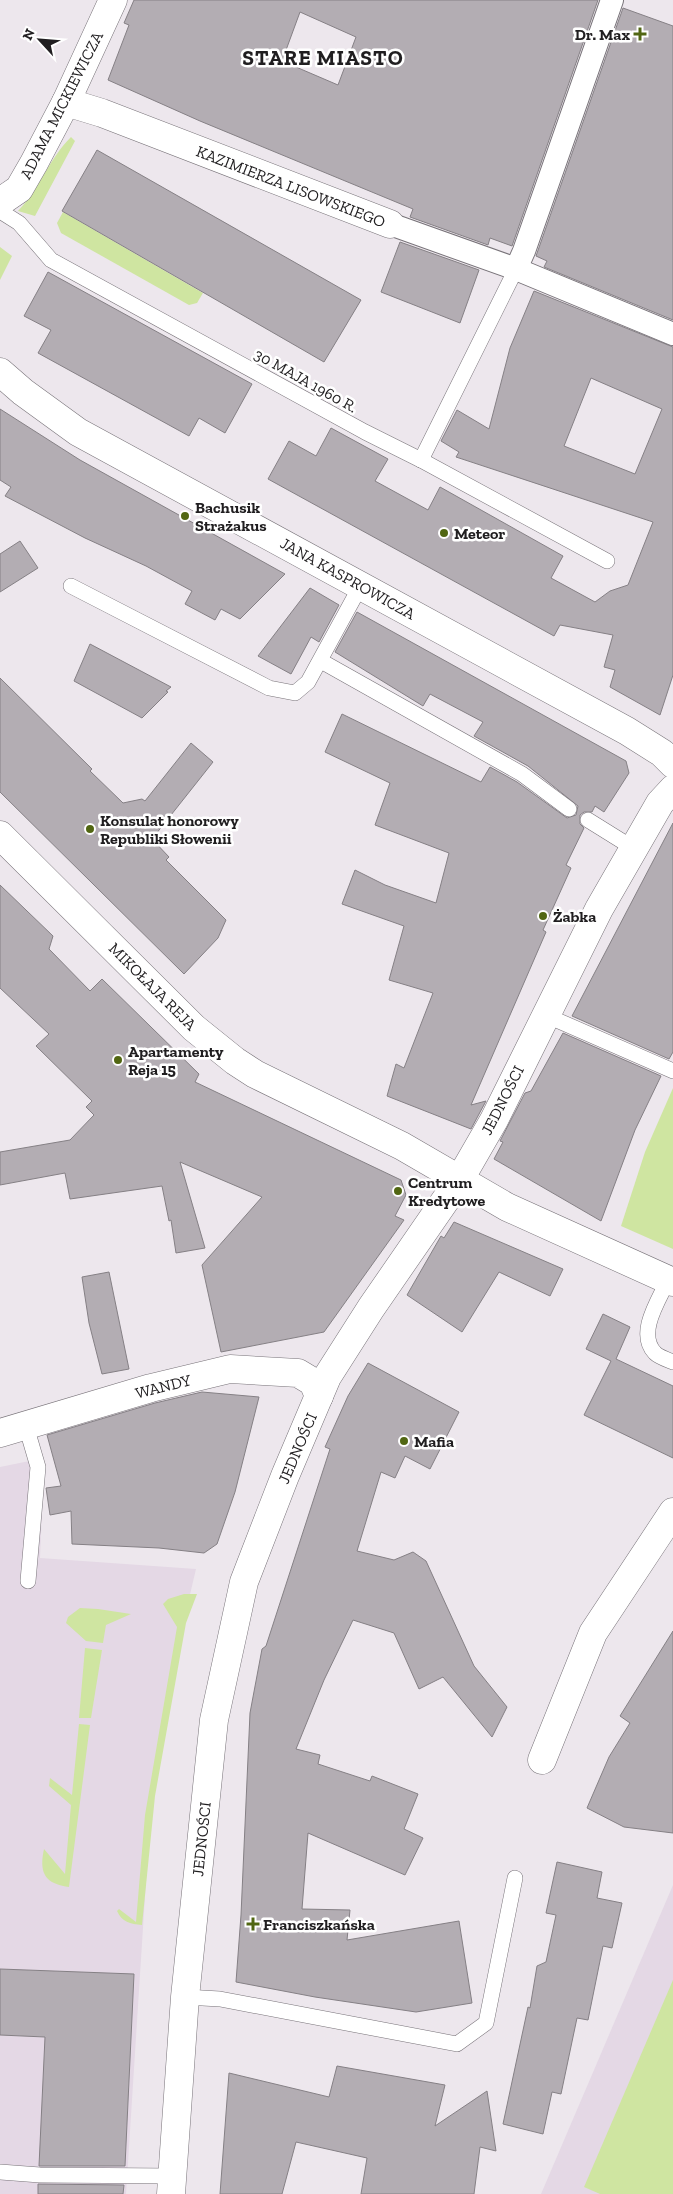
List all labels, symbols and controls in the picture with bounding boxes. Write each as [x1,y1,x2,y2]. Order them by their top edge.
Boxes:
north arrow [15,15,65,65]
place label: Dr. Max [575,25,630,44]
text: N [19,26,39,43]
street label: ADAMA MICKIEWICZA [16,28,107,182]
marker: Dr. Max [634,28,646,40]
district label: STARE MIASTO [242,45,404,70]
street label: KAZIMIERZA LISOWSKIEGO [194,142,388,231]
street label: 30 MAJA 1960 R. [251,344,360,417]
place label: Bachusik Strażakus [195,498,267,535]
marker: Bachusik Strażakus [179,510,191,522]
place label: Meteor [454,524,505,543]
marker: Meteor [438,527,450,539]
street label: JANA KASPROWICZA [277,533,419,624]
place label: Konsulat honorowy Republiki Słowenii [100,811,239,848]
marker: Konsulat honorowy Republiki Słowenii [84,823,96,835]
place label: Żabka [553,907,596,926]
marker: Żabka [537,910,549,922]
street label: MIKOŁAJA REJA [105,939,201,1035]
place label: Apartamenty Reja 15 [128,1042,224,1079]
marker: Apartamenty Reja 15 [112,1054,124,1066]
street label: JEDNOŚCI [477,1062,528,1138]
place label: Centrum Kredytowe [408,1173,485,1210]
marker: Centrum Kredytowe [392,1185,404,1197]
street label: WANDY [133,1370,193,1403]
street label: JEDNOŚCI [274,1410,321,1486]
place label: Mafia [414,1432,454,1451]
marker: Mafia [398,1435,410,1447]
street label: JEDNOŚCI [188,1801,215,1877]
place label: Franciszkańska [263,1915,375,1934]
marker: Franciszkańska [247,1918,259,1930]

